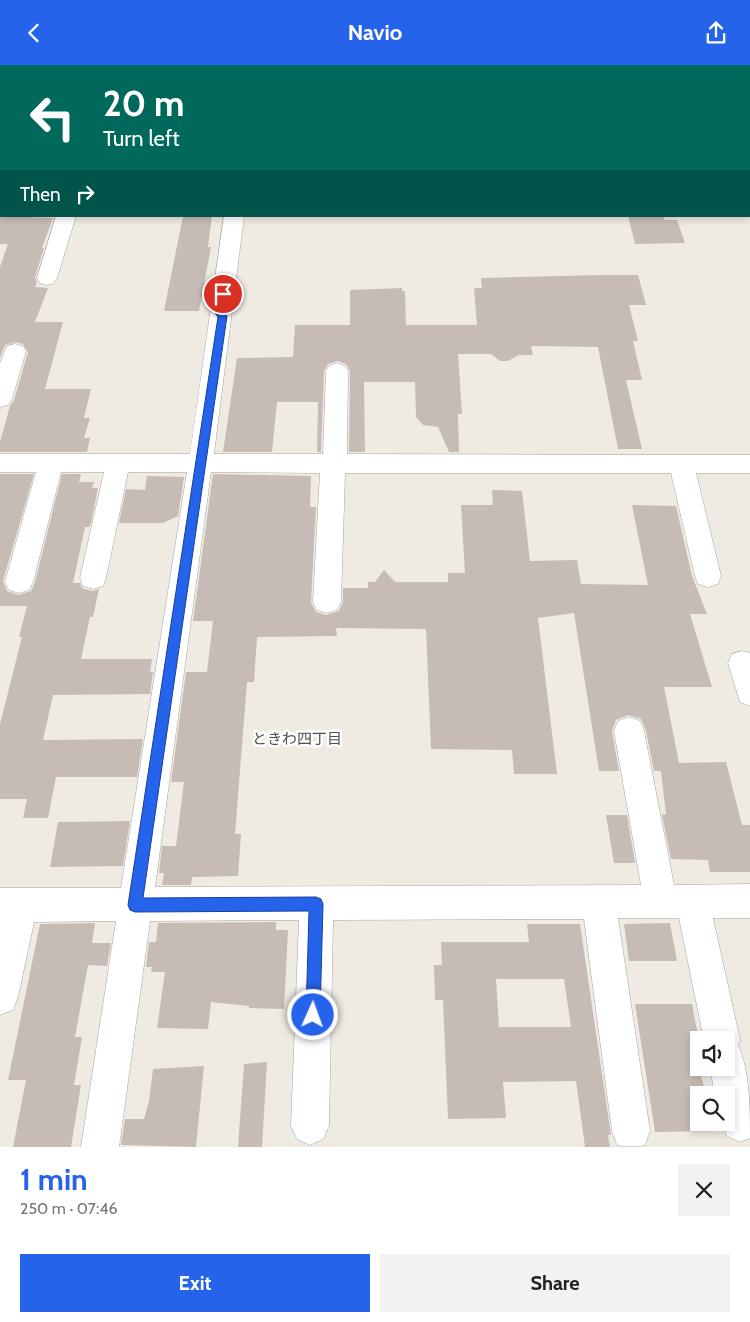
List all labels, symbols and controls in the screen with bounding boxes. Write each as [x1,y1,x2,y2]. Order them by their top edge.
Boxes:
icon: back [20,19,48,47]
text: Navio [348,19,402,46]
icon: share [702,19,730,47]
text: 20 m [103,82,185,125]
icon: left [20,85,85,150]
text: Turn left [103,125,180,152]
icon: right [71,180,99,208]
text: Then [20,183,61,206]
pin [202,273,244,315]
icon: arrive [209,280,237,308]
district label: ときわ四丁目 [252,730,342,748]
position arrow [286,988,338,1040]
map controls [690,1031,735,1131]
button: sound [690,1031,735,1076]
button: search [690,1086,735,1131]
text: 1 min [20,1161,88,1198]
button: close [678,1164,730,1216]
text: 250 m · 07:46 [20,1199,118,1218]
button: Exit [20,1254,370,1312]
button: Share [380,1254,730,1312]

